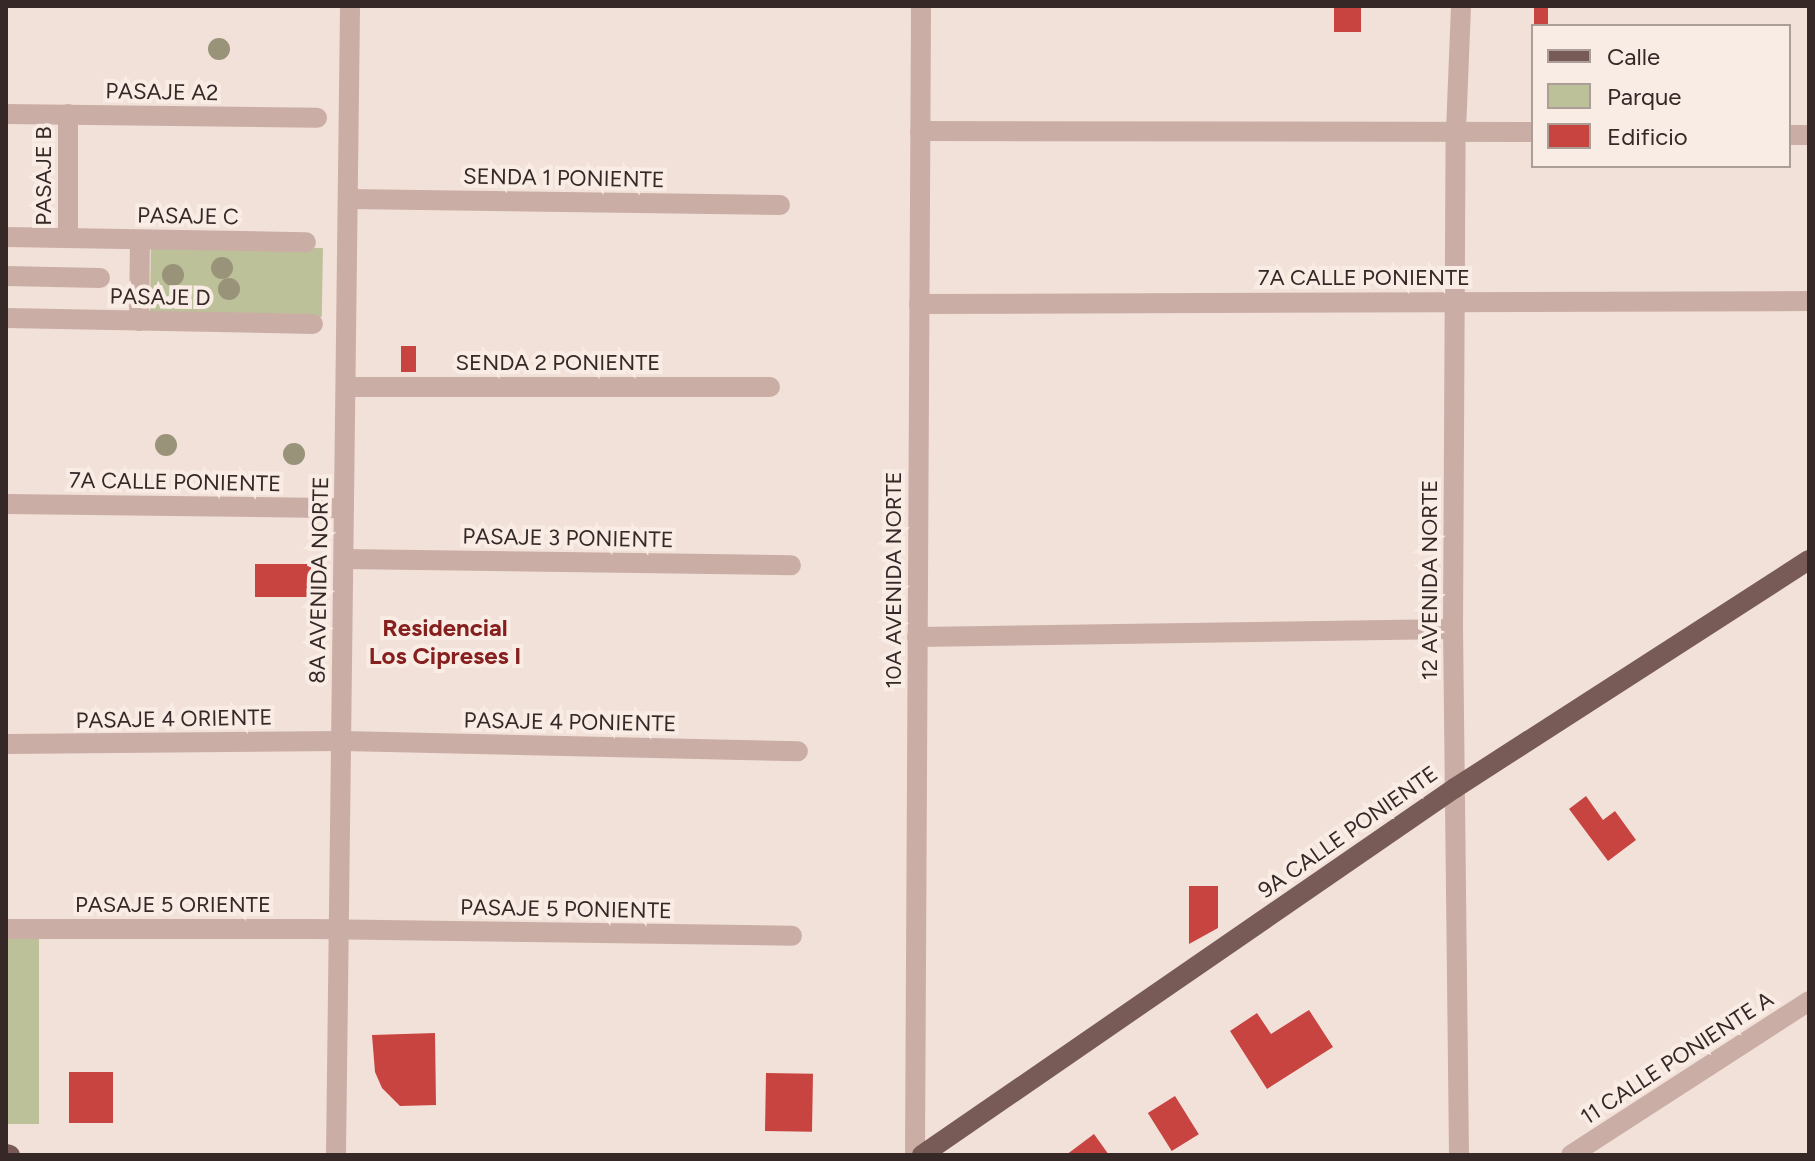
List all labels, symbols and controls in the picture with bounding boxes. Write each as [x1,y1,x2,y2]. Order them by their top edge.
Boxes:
legend [1531,24,1791,168]
text: Calle [1607,42,1660,71]
street label: PASAJE A2 [105,78,219,106]
text: Parque [1607,82,1681,111]
text: Edificio [1607,122,1688,151]
street label: PASAJE B [31,126,57,226]
street label: SENDA 1 PONIENTE [463,163,665,193]
street label: PASAJE C [137,202,239,230]
street label: 7A CALLE PONIENTE [1258,265,1470,291]
street label: PASAJE D [109,283,211,311]
street label: SENDA 2 PONIENTE [456,350,660,376]
street label: 7A CALLE PONIENTE [69,467,281,497]
street label: 10A AVENIDA NORTE [881,471,907,689]
street label: 8A AVENIDA NORTE [304,476,334,684]
street label: 12 AVENIDA NORTE [1417,480,1443,680]
street label: PASAJE 3 PONIENTE [462,523,674,553]
district label: Residencial Los Cipreses I [369,614,521,670]
street label: PASAJE 4 ORIENTE [75,704,273,734]
street label: PASAJE 4 PONIENTE [463,707,677,737]
street label: 9A CALLE PONIENTE [1253,760,1443,904]
street label: PASAJE 5 ORIENTE [75,892,271,918]
street label: PASAJE 5 PONIENTE [460,894,672,924]
street label: 11 CALLE PONIENTE A [1576,986,1778,1130]

